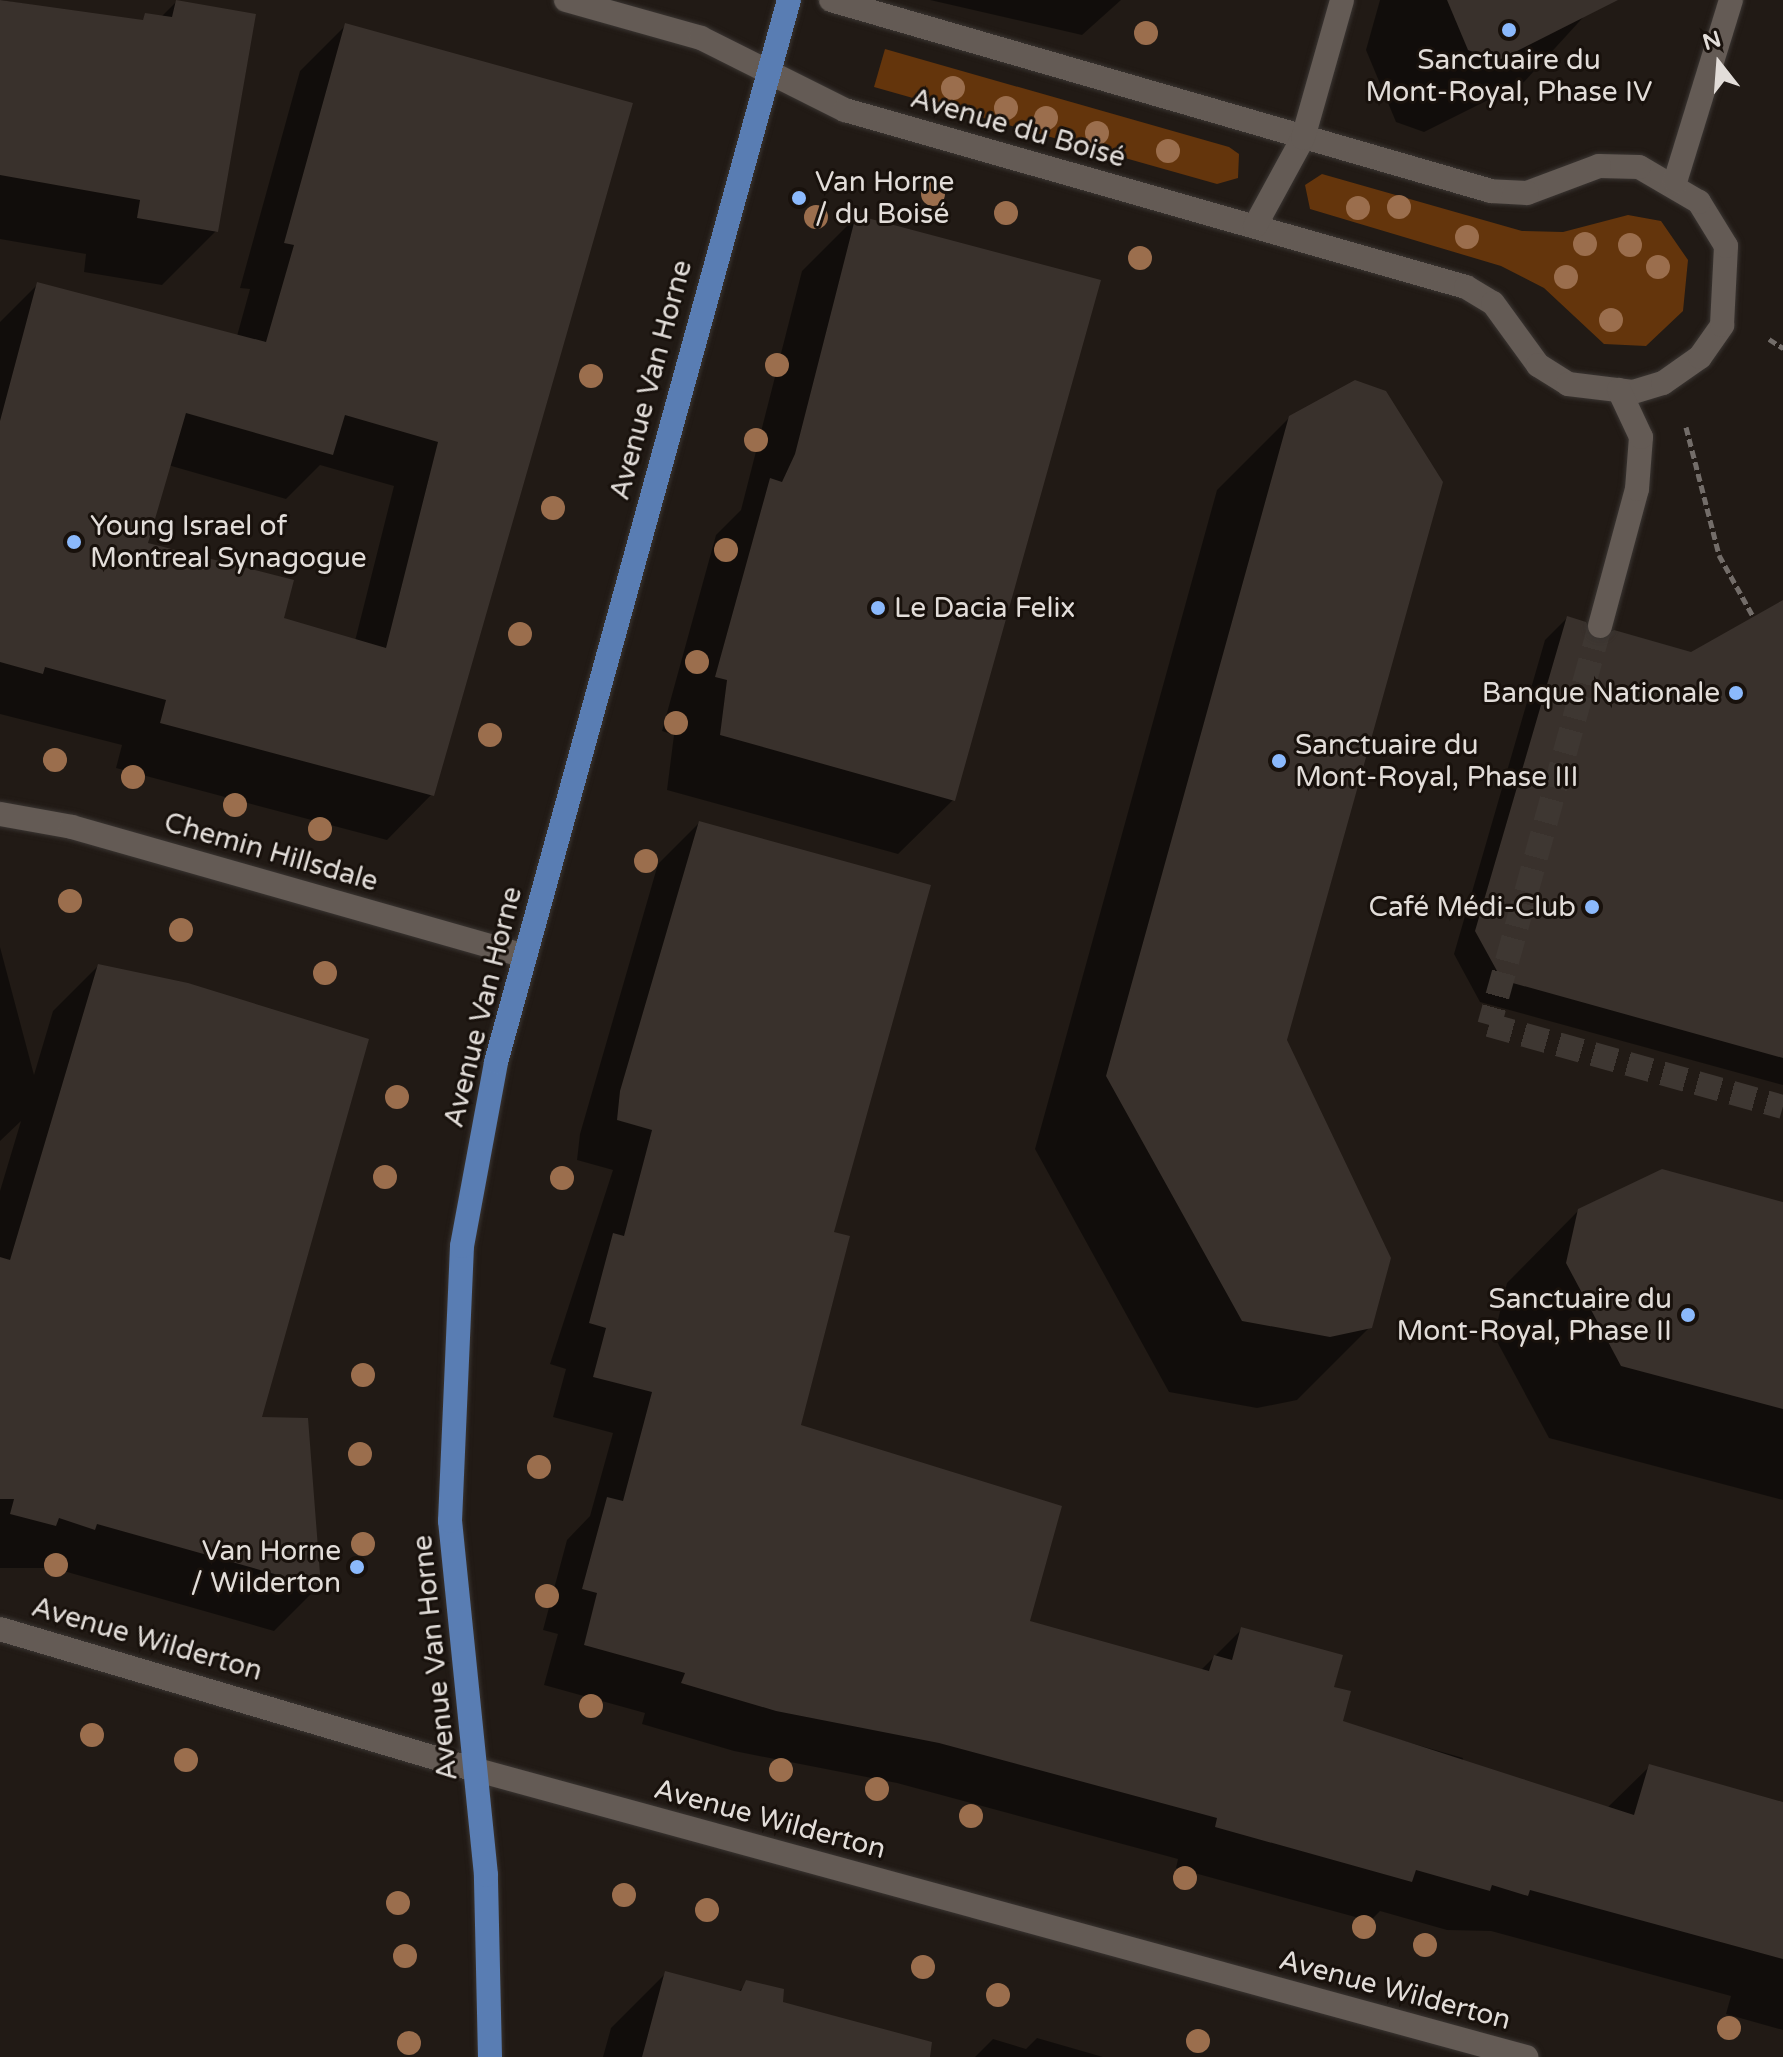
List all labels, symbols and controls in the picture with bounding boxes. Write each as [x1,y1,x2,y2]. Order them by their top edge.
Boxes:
marker: Sanctuaire du Mont-Royal, Phase IV [1500,21,1518,39]
north arrow [1679,24,1759,104]
text: N [1700,26,1724,56]
place label: Sanctuaire du Mont-Royal, Phase IV [1366,43,1652,109]
street label: Avenue du Boisé [907,81,1129,175]
place label: Van Horne / du Boisé [815,165,954,231]
marker: Van Horne / du Boisé [790,189,808,207]
street label: Avenue Van Horne [603,256,699,504]
place label: Young Israel of Montreal Synagogue [90,509,367,575]
marker: Young Israel of Montreal Synagogue [65,533,83,551]
place label: Le Dacia Felix [894,591,1075,625]
marker: Le Dacia Felix [869,599,887,617]
place label: Banque Nationale [1482,676,1720,710]
marker: Banque Nationale [1727,684,1745,702]
place label: Sanctuaire du Mont-Royal, Phase III [1295,728,1578,794]
marker: Sanctuaire du Mont-Royal, Phase III [1270,752,1288,770]
street label: Chemin Hillsdale [160,805,382,899]
street label: Avenue Van Horne [437,883,529,1131]
place label: Café Médi-Club [1368,890,1576,924]
marker: Café Médi-Club [1583,898,1601,916]
place label: Sanctuaire du Mont-Royal, Phase II [1397,1282,1672,1348]
marker: Sanctuaire du Mont-Royal, Phase II [1679,1306,1697,1324]
street label: Avenue Van Horne [405,1533,465,1783]
place label: Van Horne / Wilderton [191,1534,341,1600]
marker: Van Horne / Wilderton [348,1558,366,1576]
street label: Avenue Wilderton [28,1590,266,1688]
street label: Avenue Wilderton [651,1772,889,1866]
street label: Avenue Wilderton [1276,1943,1514,2037]

